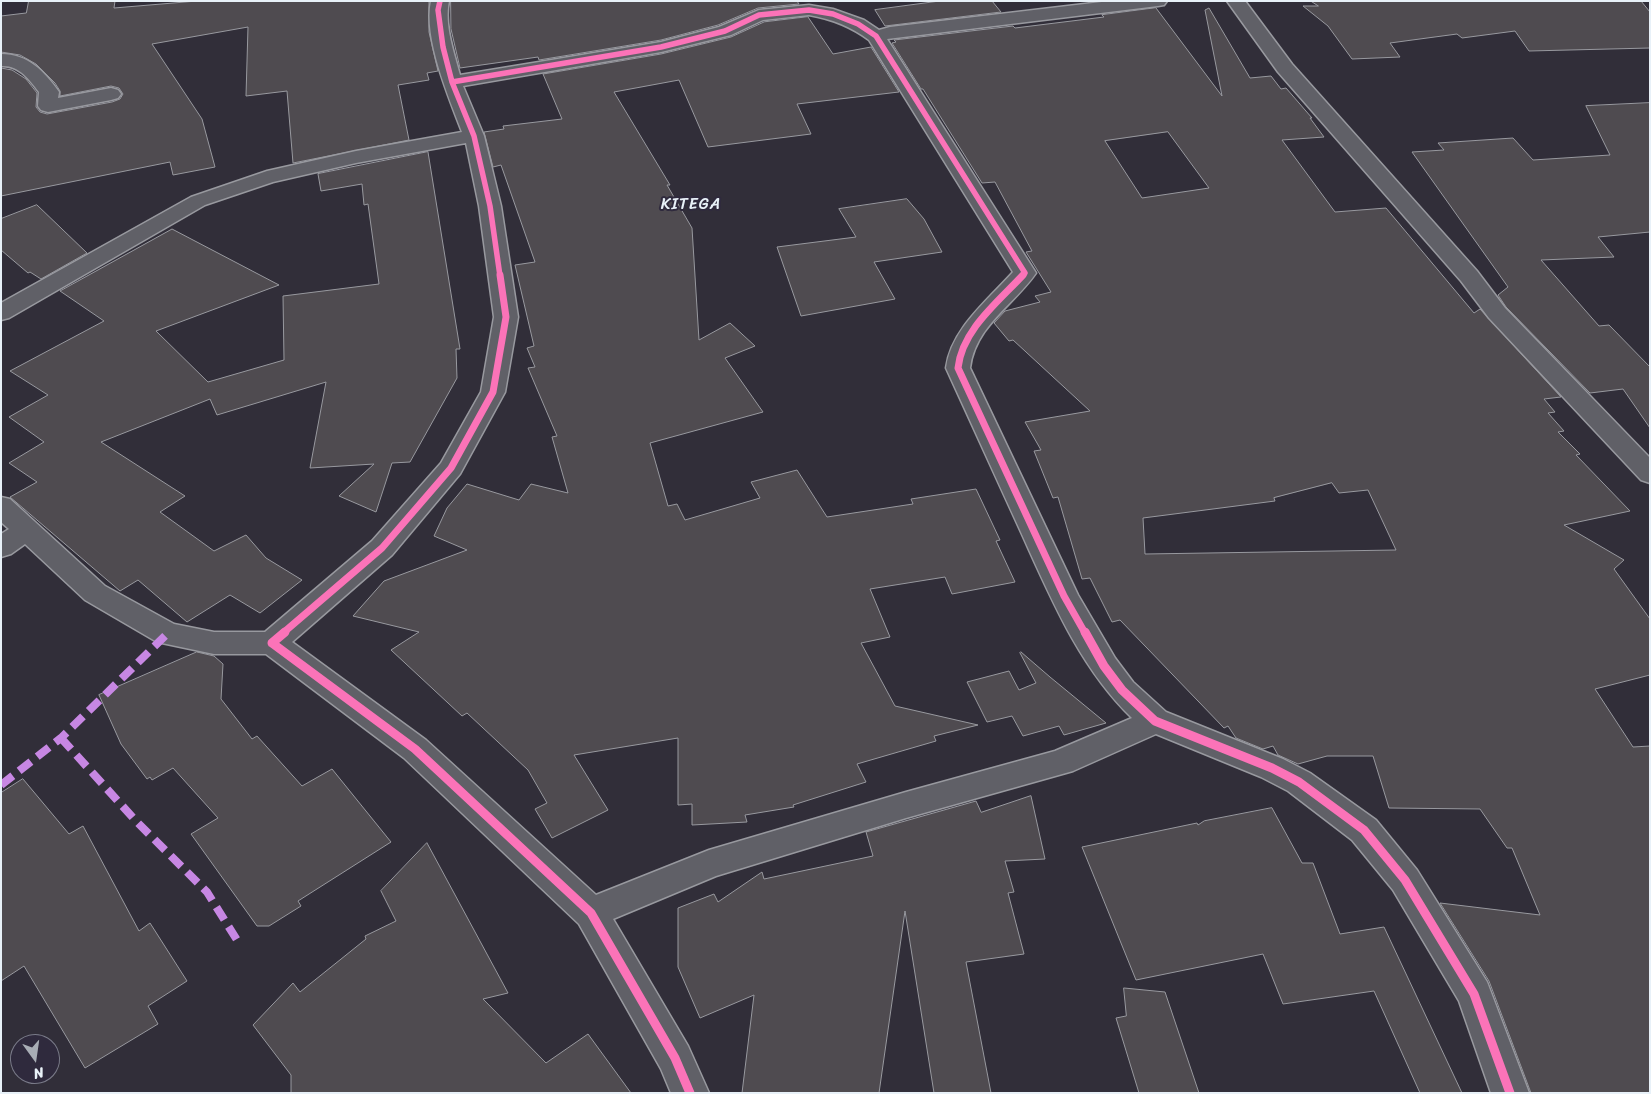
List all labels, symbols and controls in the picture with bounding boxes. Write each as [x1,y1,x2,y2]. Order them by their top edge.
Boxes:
district label: KITEGA [660,195,722,215]
north arrow [10,1034,60,1084]
text: N [31,1060,46,1086]

